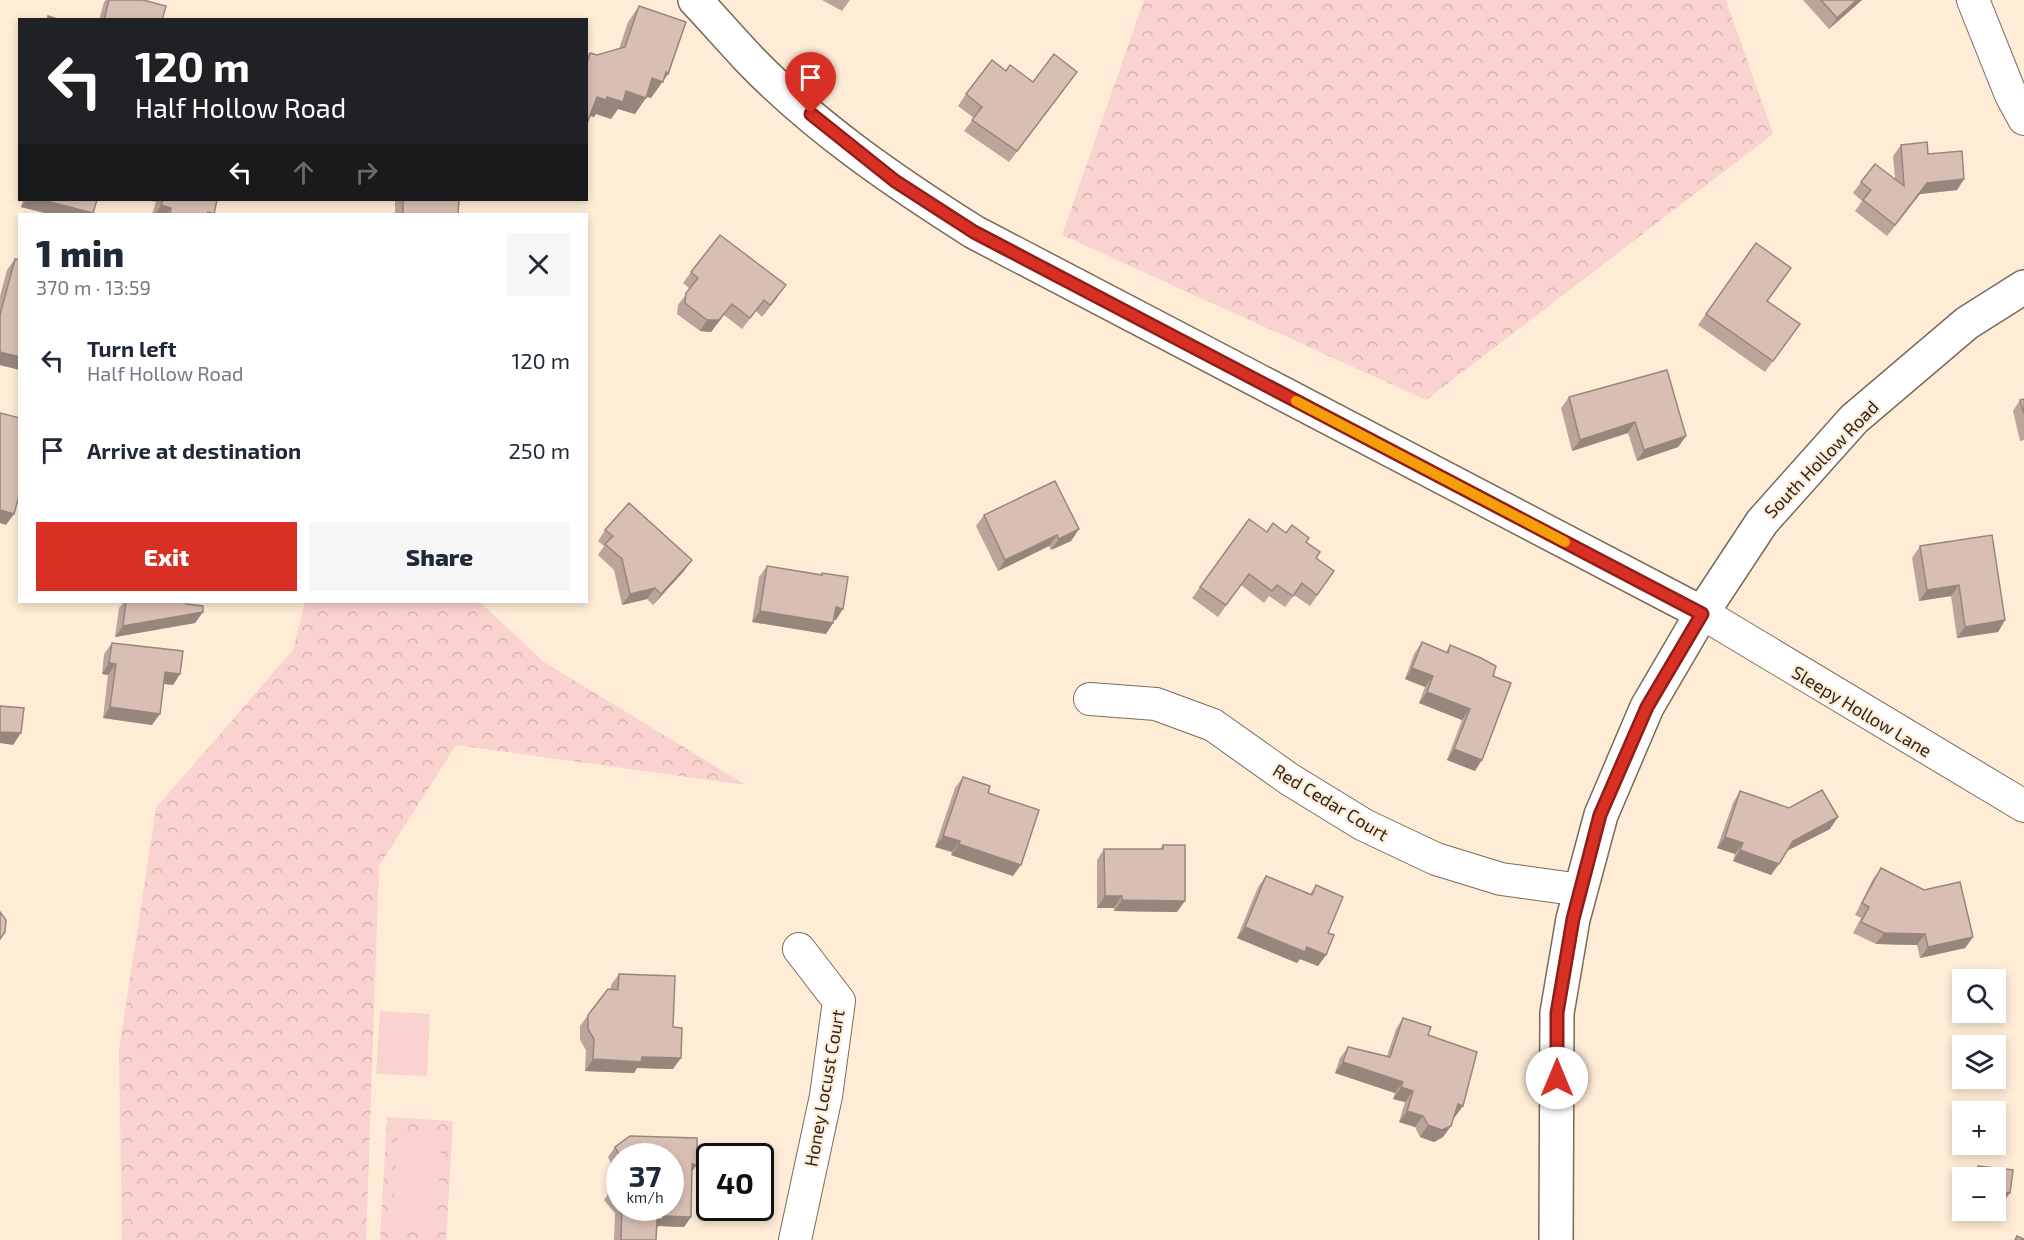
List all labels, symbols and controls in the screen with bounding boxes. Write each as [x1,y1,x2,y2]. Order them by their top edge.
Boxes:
text: 120 m [135,40,250,90]
icon: left [36,42,114,120]
pin [785,52,836,114]
icon: arrive [794,61,827,94]
text: Half Hollow Road [135,91,346,123]
icon: left [224,156,257,189]
icon: ahead [287,156,320,189]
icon: right [350,156,383,189]
text: 1 min [36,231,124,274]
button: close [507,233,570,296]
text: 370 m · 13:59 [36,275,151,299]
text: Turn left [87,335,176,361]
icon: left [36,344,69,377]
text: 120 m [511,347,570,373]
text: Half Hollow Road [87,361,243,385]
street label: South Hollow Road [1759,396,1883,522]
icon: arrive [36,434,69,467]
text: Arrive at destination [87,437,301,463]
text: 250 m [508,437,570,463]
button: Exit [36,522,297,591]
button: Share [309,522,570,591]
street label: Sleepy Hollow Lane [1788,661,1936,761]
street label: Red Cedar Court [1269,759,1393,845]
map controls [1952,969,2006,1221]
button: search [1952,969,2006,1023]
street label: Honey Locust Court [799,1008,849,1168]
button: layers [1952,1035,2006,1089]
position arrow [1525,1046,1589,1110]
button: + [1952,1101,2006,1155]
speed limit sign: 40 [696,1143,774,1221]
text: 37 [629,1157,661,1193]
button: − [1952,1167,2006,1221]
text: km/h [626,1188,664,1206]

